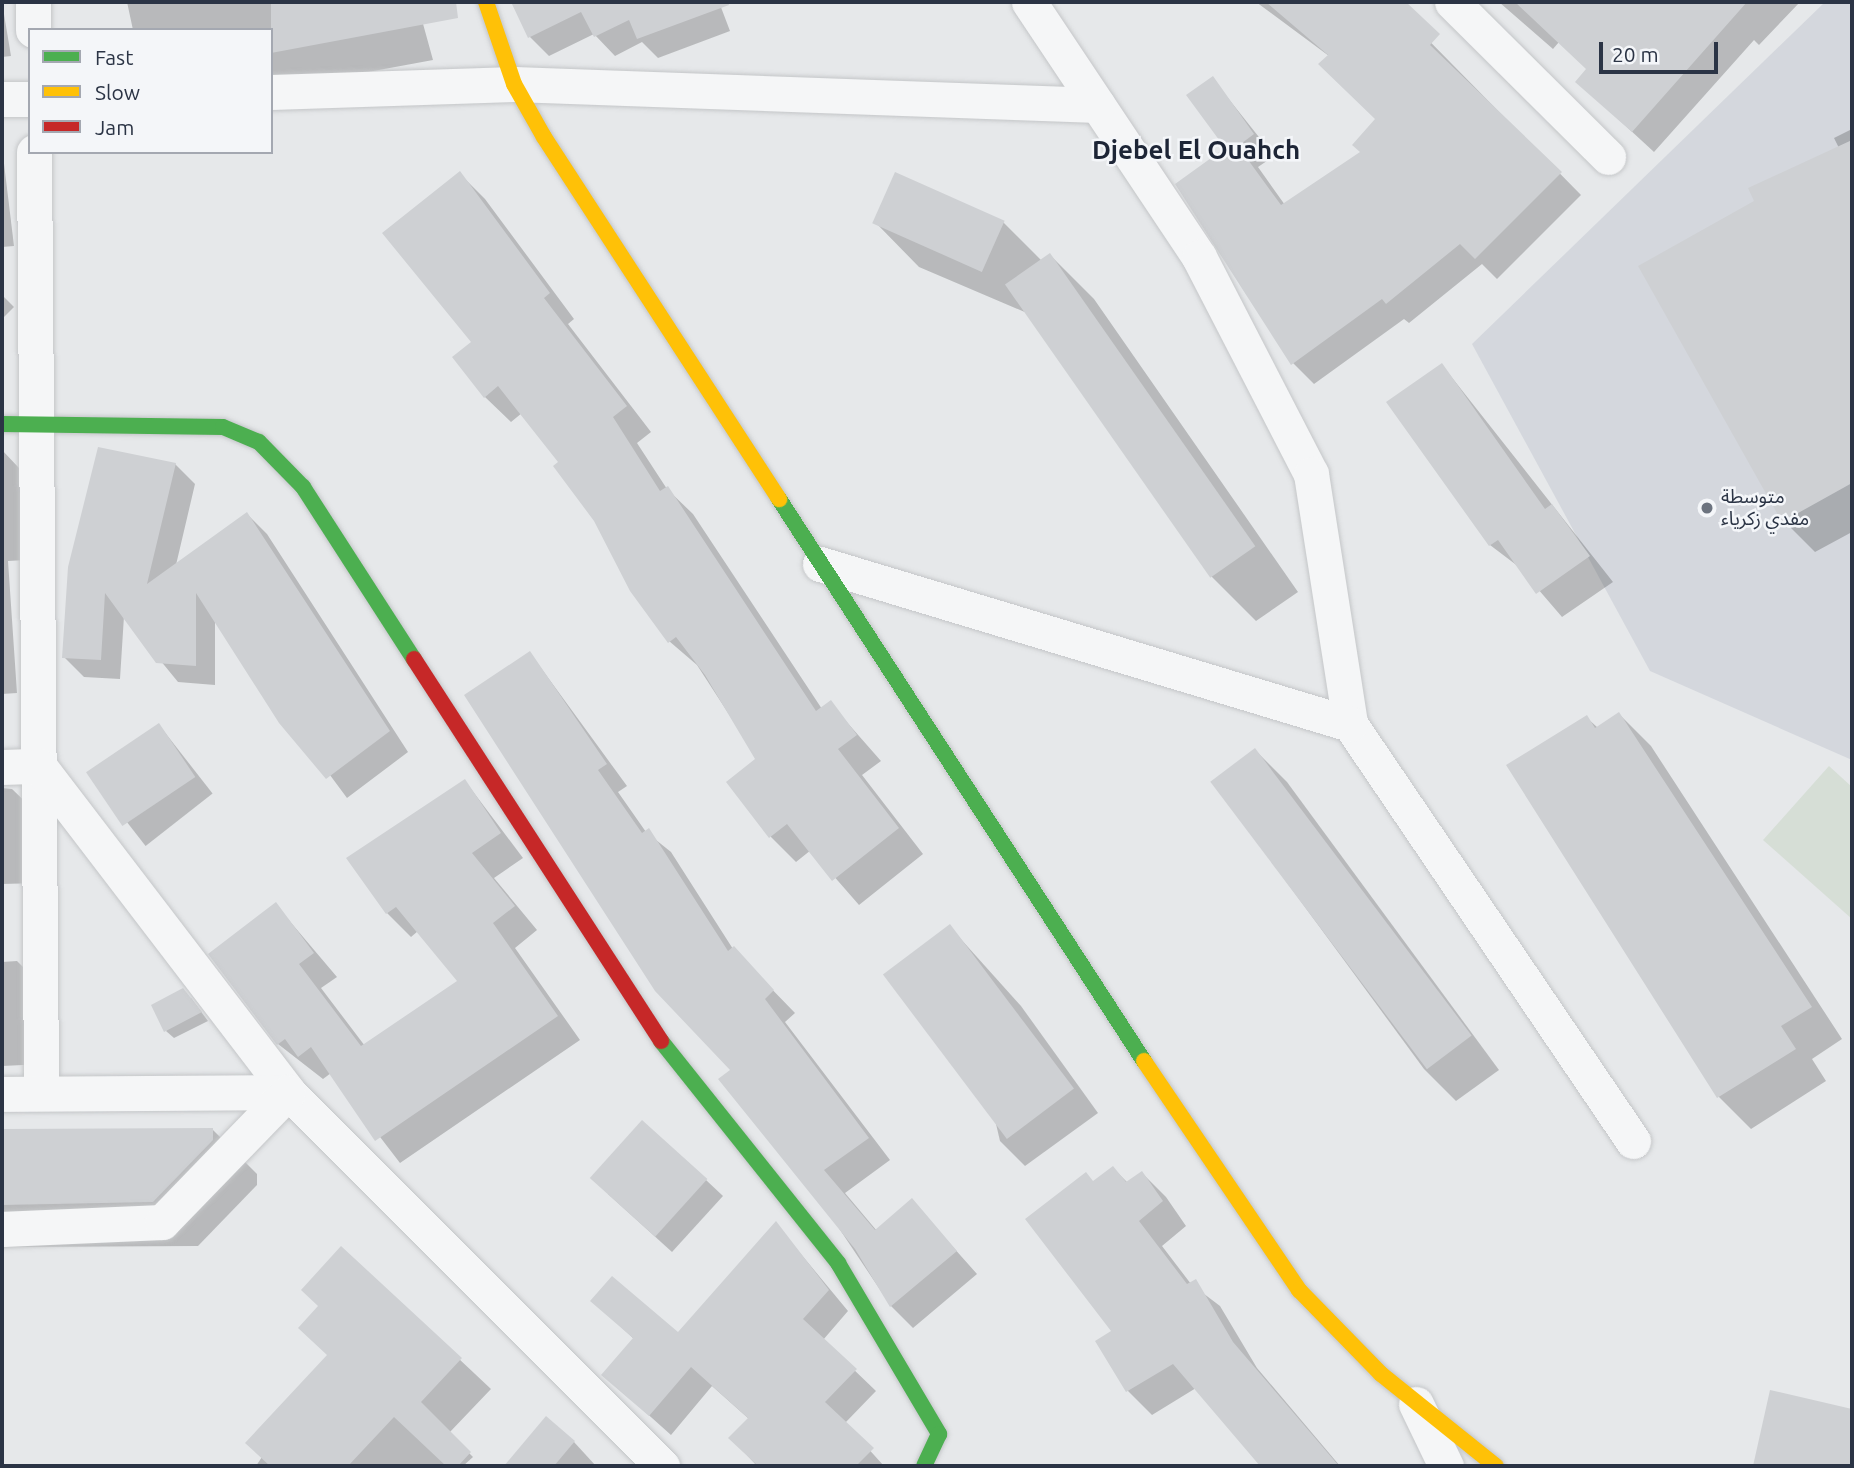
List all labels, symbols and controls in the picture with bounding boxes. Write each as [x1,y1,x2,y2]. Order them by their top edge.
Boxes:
legend [28,28,273,154]
scale bar [1602,28,1721,72]
text: 20 m [1612,42,1659,66]
text: Fast [95,45,133,69]
text: Slow [95,80,140,104]
text: Jam [95,115,134,139]
district label: Djebel El Ouahch [1092,134,1300,166]
place label: متوسطة مفدي زكرياء [1721,486,1809,530]
marker: متوسطة مفدي زكرياء [1699,500,1715,516]

